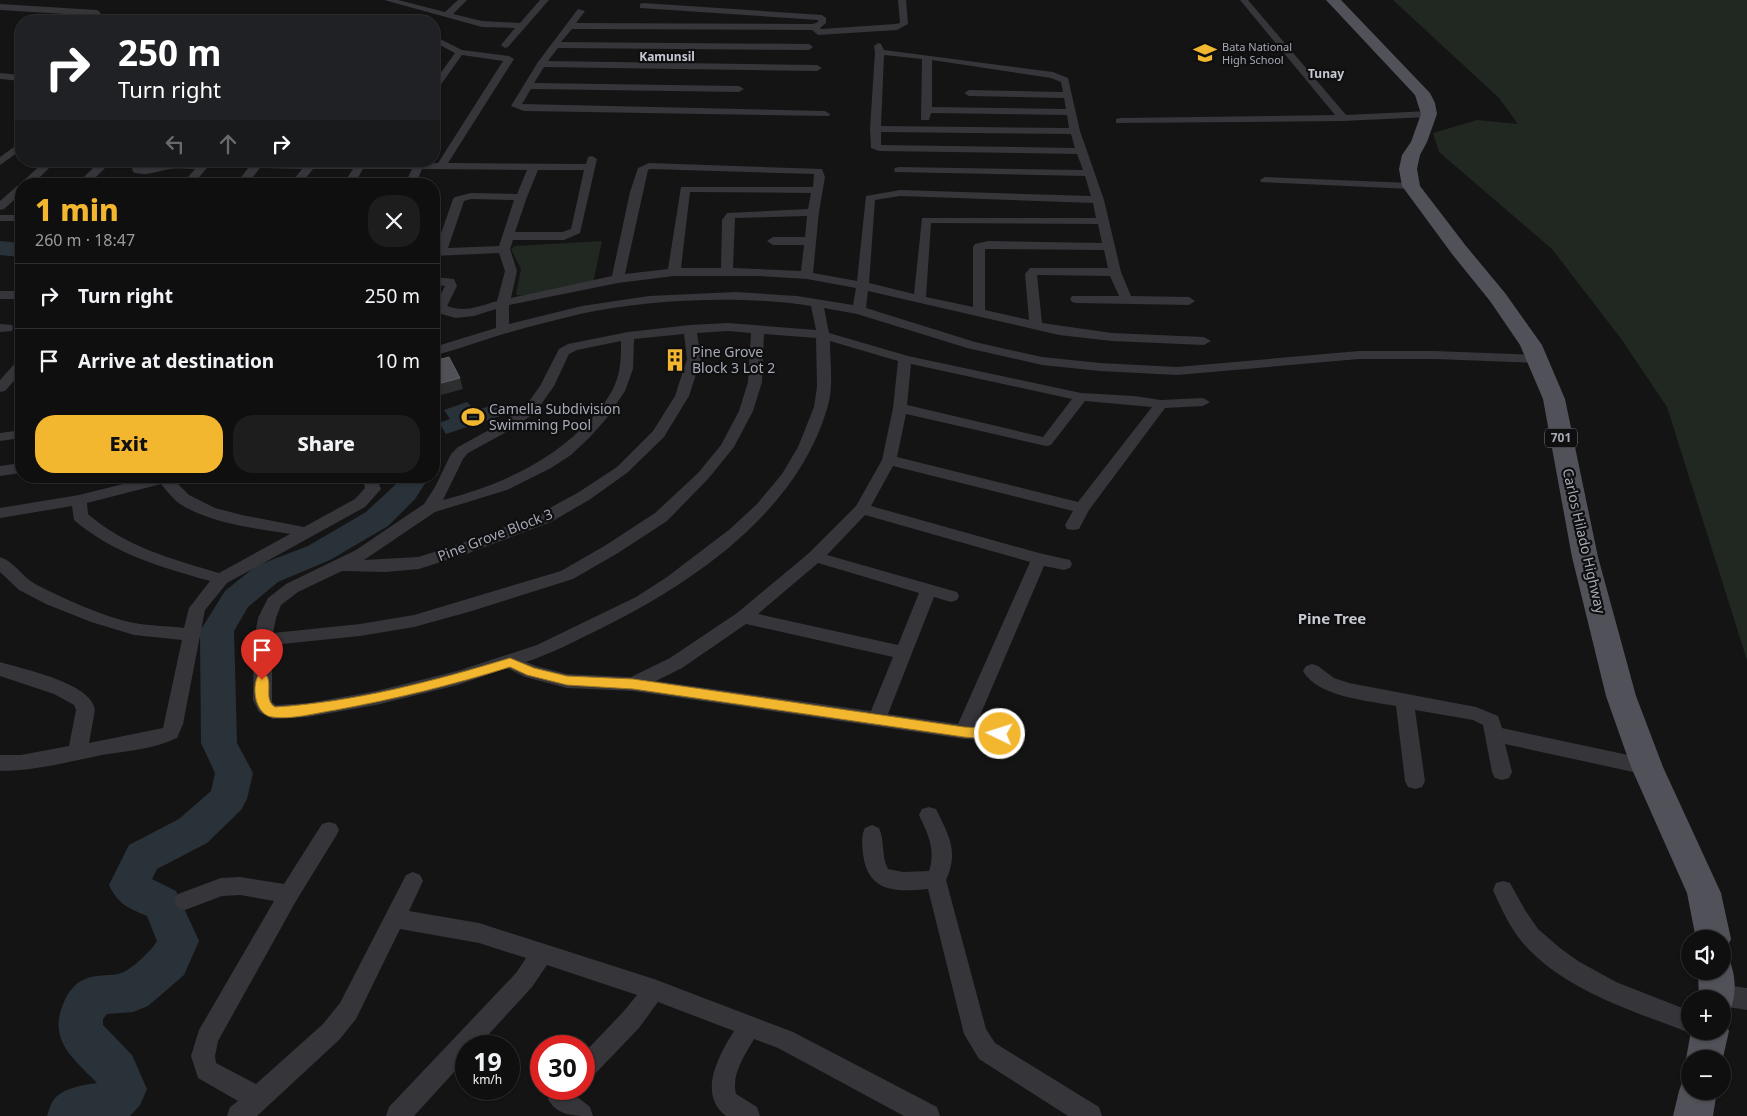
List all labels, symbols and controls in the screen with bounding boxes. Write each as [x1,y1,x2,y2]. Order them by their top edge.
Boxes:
text: 250 m [118,29,221,76]
icon: right [35,35,100,100]
place label: Bata National High School [1222,39,1292,67]
school or university icon: Bata National High School [1192,40,1218,66]
district label: Kamunsil [639,48,695,65]
district label: Tunay [1308,65,1344,82]
text: Turn right [118,74,221,104]
icon: left [161,130,189,158]
icon: ahead [214,130,242,158]
icon: right [267,130,295,158]
text: 1 min [35,189,119,230]
button: close [368,195,420,247]
text: 260 m · 18:47 [35,229,135,251]
icon: right [35,282,63,310]
text: Turn right [78,283,173,309]
text: 250 m [365,283,420,309]
place label: Pine Grove Block 3 Lot 2 [692,342,775,377]
icon: arrive [35,347,63,375]
building icon: Pine Grove Block 3 Lot 2 [662,347,688,373]
text: Arrive at destination [78,348,274,374]
text: 10 m [376,348,420,374]
place label: Camella Subdivision Swimming Pool [489,399,621,434]
sports icon: Camella Subdivision Swimming Pool [460,404,486,430]
button: Exit [35,415,223,473]
button: Share [233,415,420,473]
road number: 701 [1545,428,1577,448]
street label: Carlos Hilado Highway [1559,466,1611,616]
street label: Pine Grove Block 3 [435,504,555,565]
district label: Pine Tree [1298,608,1366,628]
pin [241,629,283,680]
icon: arrive [248,636,276,664]
position arrow [973,707,1025,759]
map controls [1681,930,1731,1100]
button: sound [1681,930,1731,980]
button: + [1681,990,1731,1040]
speed limit sign: 30 [530,1035,595,1100]
text: 19 [473,1044,502,1078]
button: − [1681,1050,1731,1100]
text: km/h [473,1071,502,1088]

